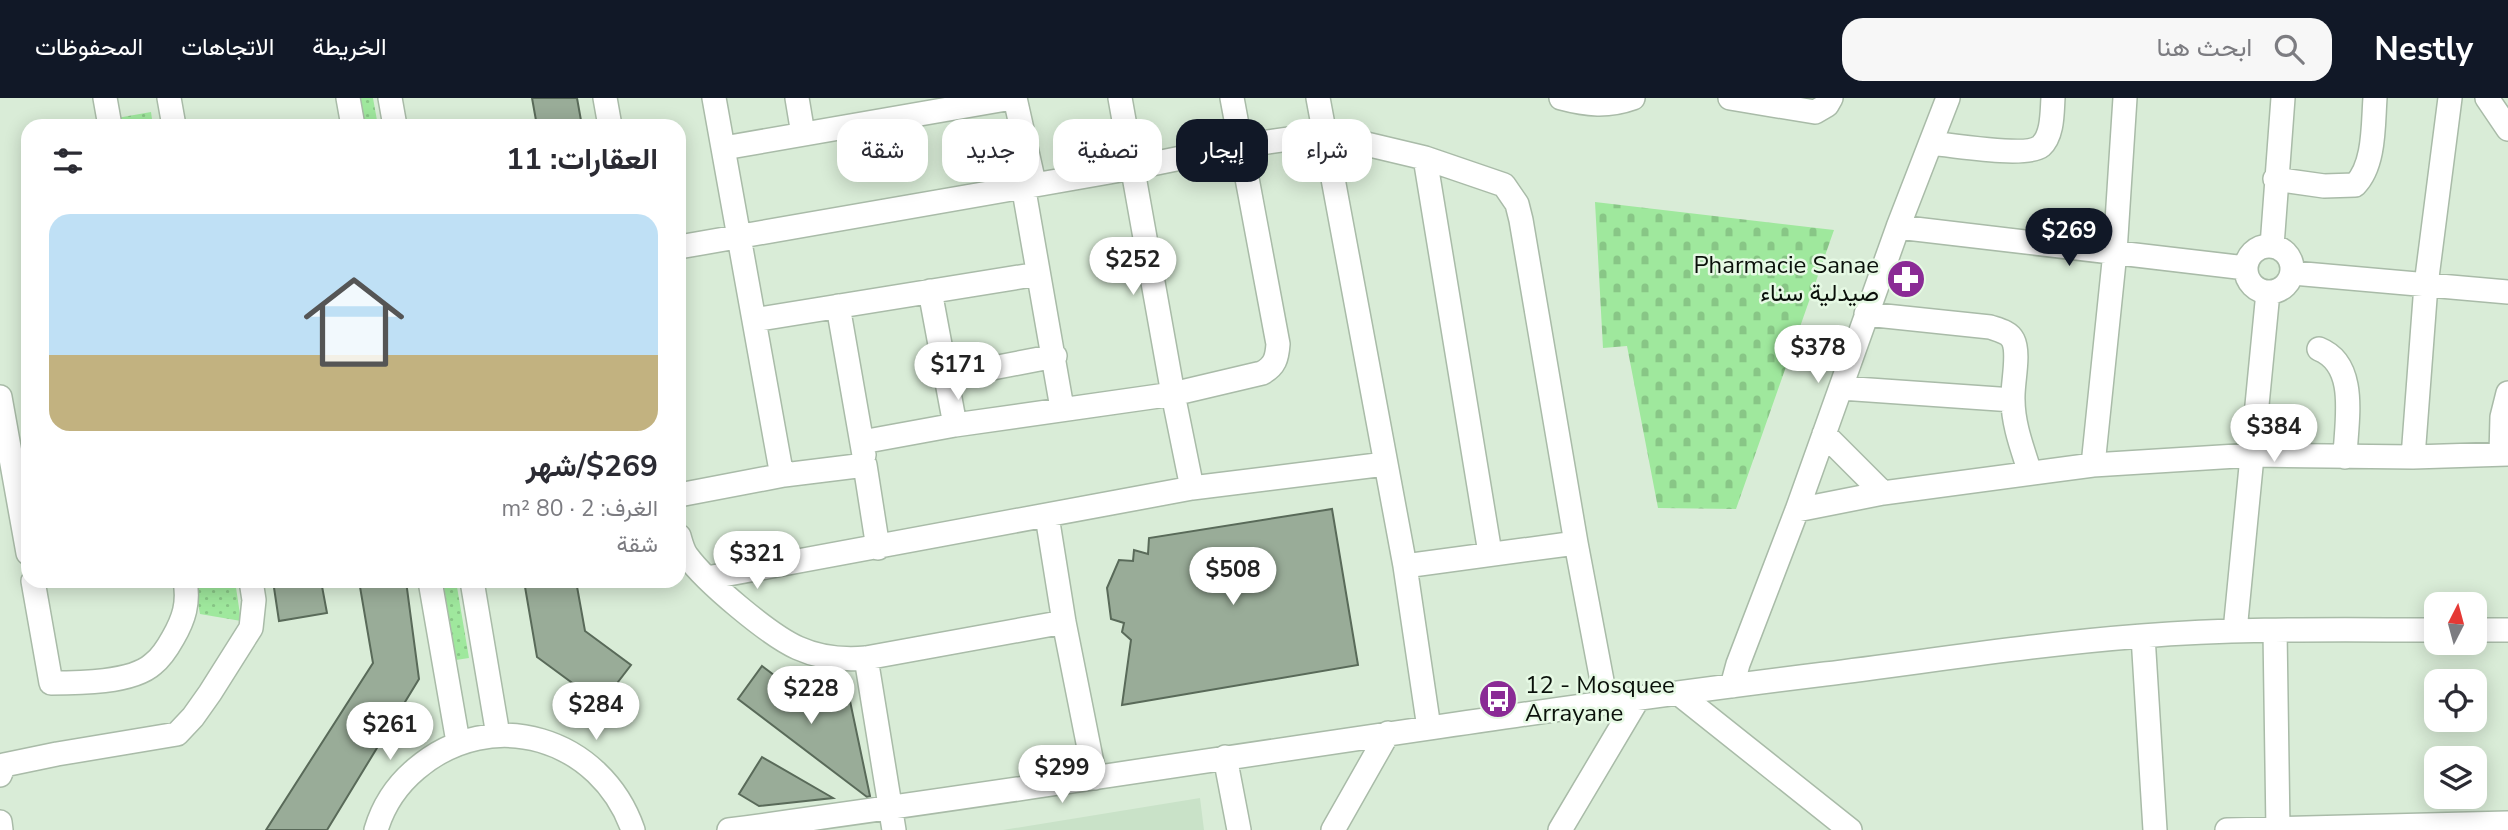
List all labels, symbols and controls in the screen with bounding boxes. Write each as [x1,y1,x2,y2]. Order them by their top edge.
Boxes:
search box [1842,18,2332,81]
text: Nestly [2374,27,2473,72]
text: ابحث هنا [2156,30,2252,65]
icon: search [2270,30,2308,68]
text: المحفوظات [35,31,143,63]
text: الاتجاهات [181,31,274,63]
text: الخريطة [312,31,387,63]
chip: شقة [837,119,928,182]
chip: جديد [942,119,1039,182]
chip: تصفية [1053,119,1162,182]
chip: إيجار [1176,119,1268,182]
chip: شراء [1282,119,1372,182]
text: العقارات: 11 [506,139,658,180]
icon: filters [49,142,87,180]
pin: $269 [2028,208,2110,268]
text: $269 [2041,215,2097,246]
pin: $252 [1092,238,1174,297]
text: $252 [1105,244,1161,275]
place label: Pharmacie Sanae صيدلية سناء [1693,249,1879,309]
pharmacy icon: Pharmacie Sanae صيدلية سناء [1885,258,1927,300]
icon: home [291,259,417,385]
pin: $378 [1777,326,1859,385]
text: $378 [1790,332,1846,363]
pin: $171 [917,342,999,402]
text: $171 [930,349,986,380]
pin: $384 [2233,404,2315,464]
text: $384 [2246,411,2302,442]
text: $269/شهر [526,446,658,487]
text: الغرف: 2 · 80 m² [502,493,658,524]
text: شقة [616,529,658,560]
pin: $321 [716,532,798,591]
text: $321 [729,538,785,569]
pin: $508 [1192,547,1274,607]
text: $508 [1205,554,1261,585]
north arrow [2424,592,2487,654]
map controls [2424,592,2487,809]
pin: $228 [770,666,852,726]
place label: 12 - Mosquee Arrayane [1525,669,1675,729]
button: locate [2424,669,2487,732]
text: $228 [783,673,839,704]
bus stop icon: 12 - Mosquee Arrayane [1477,678,1519,720]
pin: $284 [555,682,637,742]
text: $284 [568,689,624,720]
pin: $261 [349,702,431,762]
text: $261 [362,709,418,740]
pin: $299 [1021,746,1103,805]
button: layers [2424,746,2487,809]
text: $299 [1034,752,1090,783]

